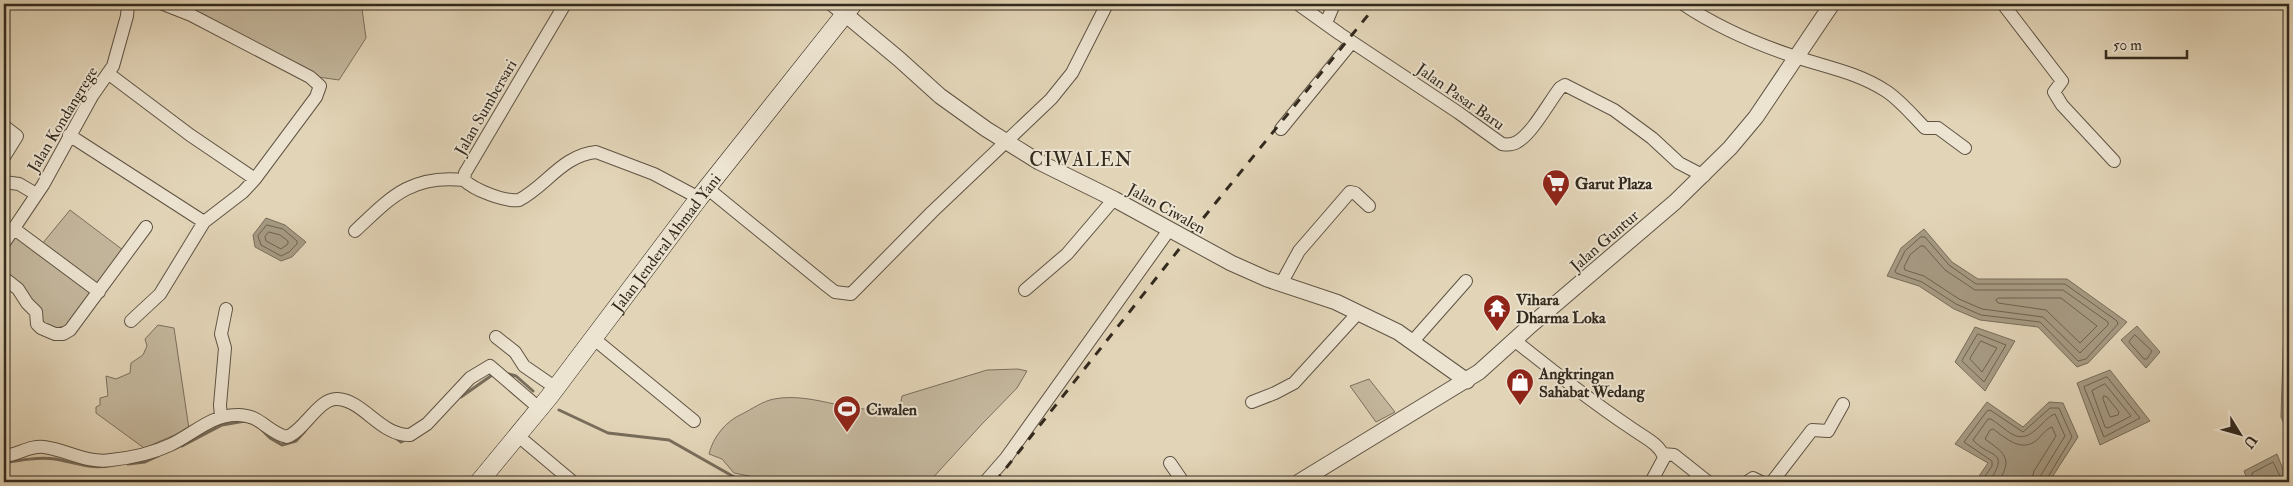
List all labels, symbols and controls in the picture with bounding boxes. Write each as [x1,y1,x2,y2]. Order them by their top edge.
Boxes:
scale bar [2106,28,2187,60]
text: 50 m [2113,36,2142,55]
street label: Jalan Sumbersari [450,56,522,160]
street label: Jalan Pasar Baru [1411,58,1508,135]
street label: Jalan Kondangrege [23,63,103,177]
district label: CIWALEN [1029,148,1133,172]
supermarket icon: Garut Plaza [1541,168,1571,207]
street label: Jalan Jenderal Ahmad Yani [607,170,726,317]
place label: Garut Plaza [1575,174,1653,194]
street label: Jalan Ciwalen [1123,179,1209,239]
street label: Jalan Guntur [1566,206,1644,277]
place label: Vihara Dharma Loka [1515,290,1606,328]
temple icon: Vihara Dharma Loka [1482,293,1512,332]
place label: Angkringan Sahabat Wedang [1538,364,1646,403]
shop icon: Angkringan Sahabat Wedang [1505,367,1535,406]
sports icon: Ciwalen [832,394,862,433]
place label: Ciwalen [866,400,918,420]
north arrow [2216,408,2266,458]
text: U [2240,432,2260,452]

